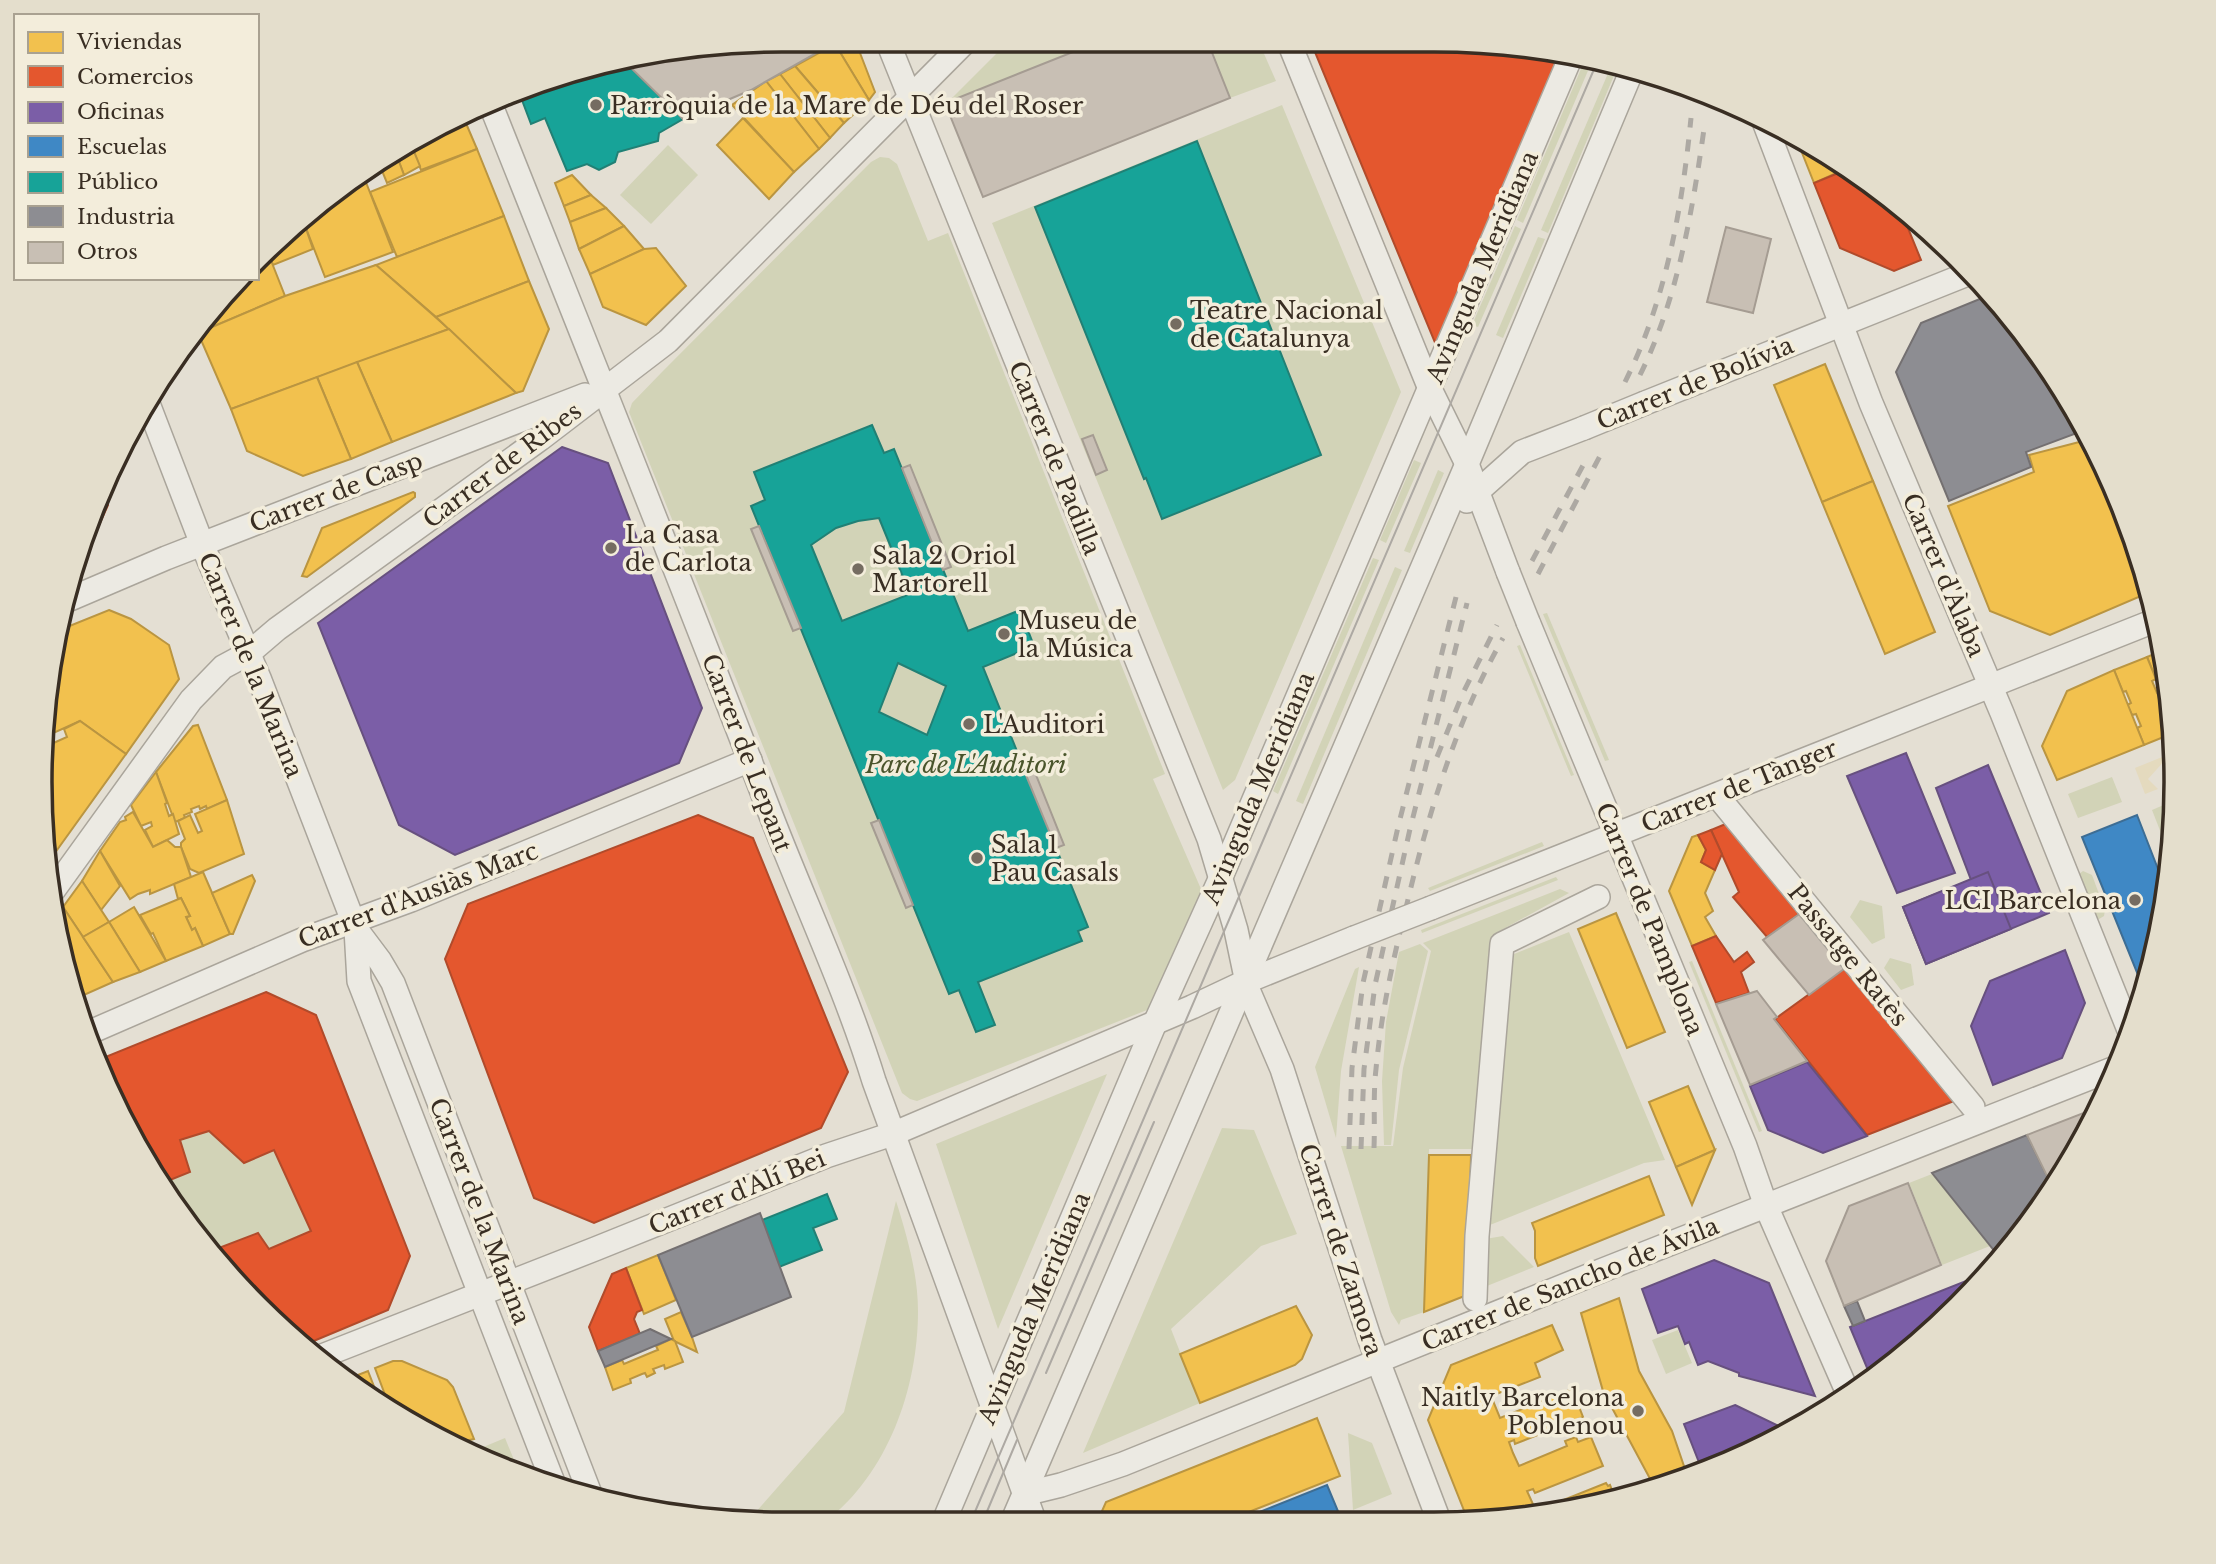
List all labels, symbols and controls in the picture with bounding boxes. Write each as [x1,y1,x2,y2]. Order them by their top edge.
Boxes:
legend [14,14,259,280]
text: Viviendas [76,29,182,55]
text: Comercios [77,64,194,90]
place label: Parròquia de la Mare de Déu del Roser [610,91,1084,120]
marker: Parròquia de la Mare de Déu del Roser [588,97,604,113]
text: Oficinas [77,99,165,125]
text: Escuelas [77,134,167,160]
street label: Avinguda Meridiana [1420,146,1544,388]
text: Público [77,169,158,195]
text: Industria [77,204,175,230]
text: Otros [77,239,138,265]
place label: Teatre Nacional de Catalunya [1190,296,1383,353]
marker: Teatre Nacional de Catalunya [1168,316,1184,332]
street label: Carrer de Bolívia [1592,330,1798,436]
street label: Carrer de Padilla [1003,357,1107,560]
street label: Carrer de Ribes [417,396,587,534]
street label: Carrer de Casp [245,446,427,538]
street label: Carrer d'Àlaba [1896,489,1992,662]
place label: La Casa de Carlota [625,520,752,577]
marker: La Casa de Carlota [603,540,619,556]
place label: Sala 2 Oriol Martorell [872,541,1016,598]
street label: Carrer de la Marina [193,548,310,782]
marker: Sala 2 Oriol Martorell [850,561,866,577]
place label: Museu de la Música [1018,606,1137,663]
marker: Museu de la Música [996,626,1012,642]
street label: Carrer de Lepant [696,650,798,856]
street label: Avinguda Meridiana [1196,667,1320,909]
place label: L'Auditori [983,710,1105,739]
marker: L'Auditori [961,716,977,732]
street label: Carrer de Tànger [1637,733,1842,839]
park label: Parc de L'Auditori [865,750,1067,779]
street label: Carrer de Pamplona [1590,798,1710,1040]
place label: Sala 1 Pau Casals [991,830,1119,887]
street label: Carrer d'Ausiàs Marc [294,836,542,954]
marker: Sala 1 Pau Casals [969,850,985,866]
street label: Passatge Ratès [1782,878,1914,1032]
place label: LCI Barcelona [1945,886,2122,915]
marker: LCI Barcelona [2127,892,2143,908]
street label: Carrer de la Marina [423,1094,537,1329]
street label: Carrer de Zamora [1293,1140,1389,1360]
street label: Carrer d'Alí Bei [644,1143,830,1241]
street label: Avinguda Meridiana [972,1187,1096,1429]
street label: Carrer de Sancho de Ávila [1417,1211,1723,1357]
place label: Naitly Barcelona Poblenou [1421,1383,1625,1440]
marker: Naitly Barcelona Poblenou [1630,1403,1646,1419]

